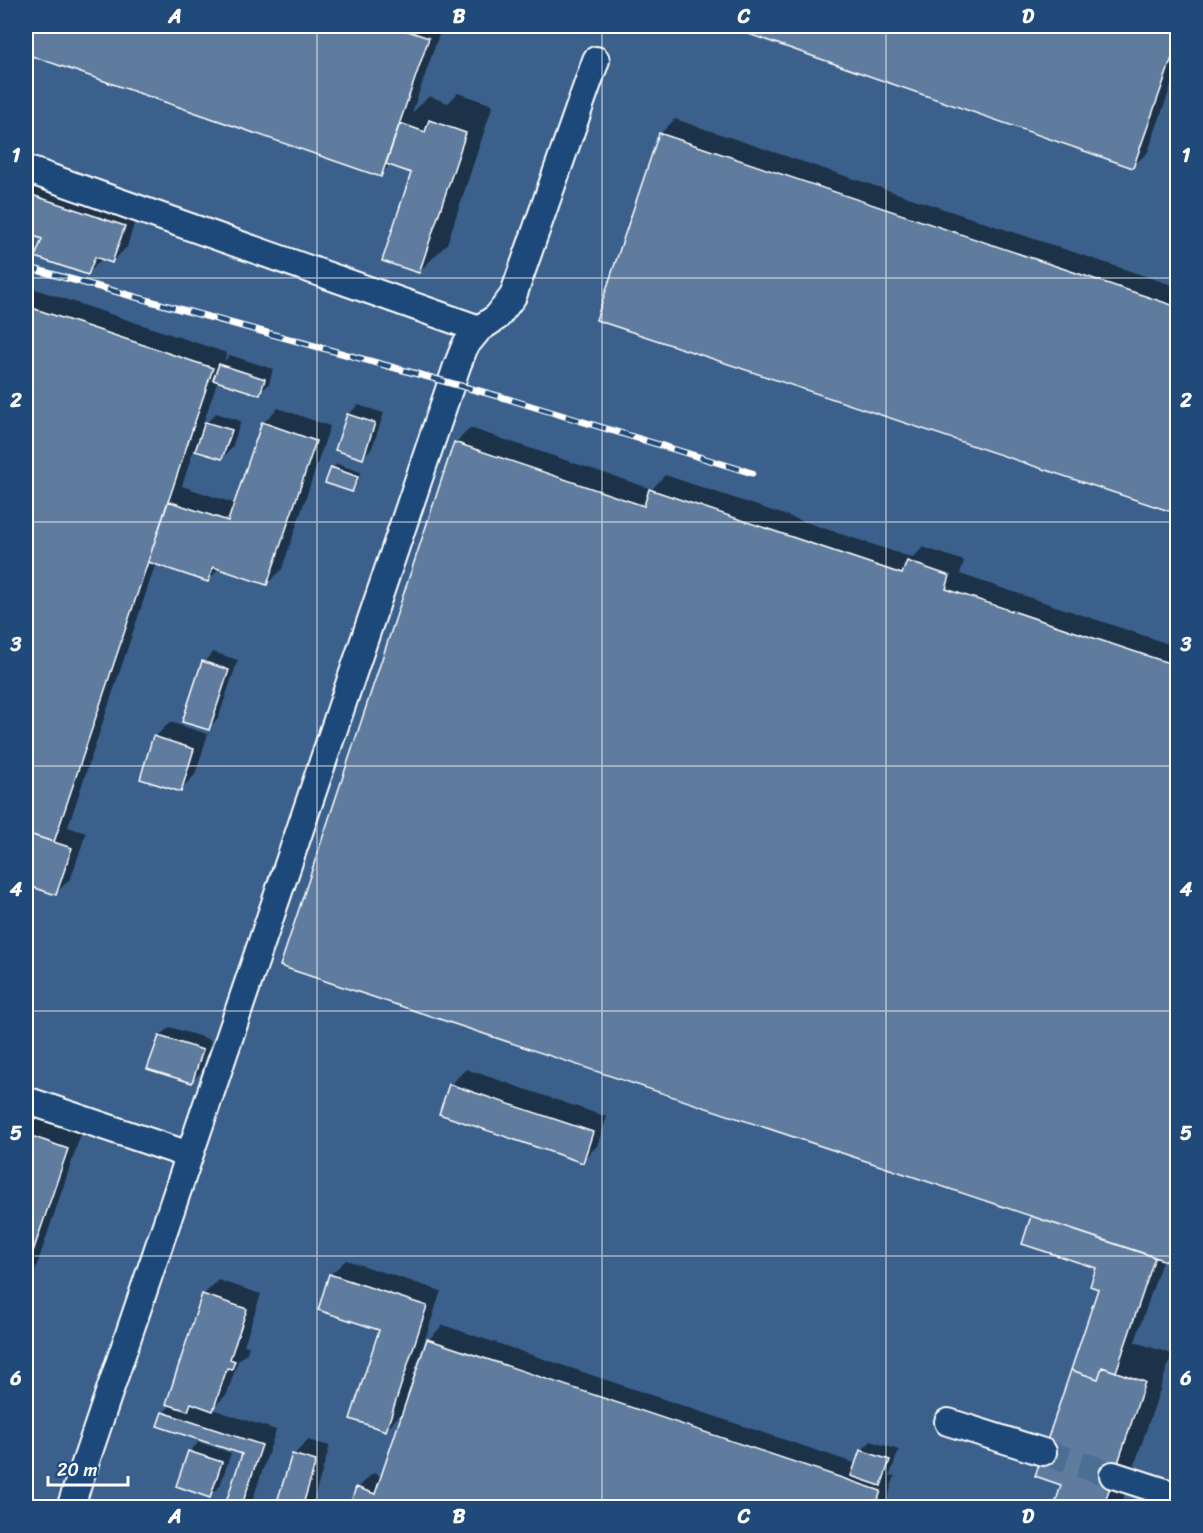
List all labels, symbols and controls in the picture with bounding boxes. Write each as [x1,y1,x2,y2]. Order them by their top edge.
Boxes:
text: A [167,0,182,34]
text: B [453,0,466,34]
text: C [737,0,751,34]
text: D [1022,0,1035,34]
text: 1 [12,138,21,173]
text: 1 [1182,138,1191,173]
text: 2 [9,383,22,418]
text: 2 [1179,383,1192,418]
text: 3 [10,627,22,662]
text: 3 [1180,627,1192,662]
text: 4 [9,872,23,907]
text: 4 [1179,872,1193,907]
text: 5 [10,1116,22,1151]
text: 5 [1180,1116,1192,1151]
text: 6 [9,1361,22,1396]
text: 6 [1179,1361,1192,1396]
scale bar [48,1449,128,1487]
text: 20 m [57,1454,97,1486]
text: A [167,1499,182,1533]
text: B [453,1499,466,1533]
text: C [737,1499,751,1533]
text: D [1022,1499,1035,1533]

